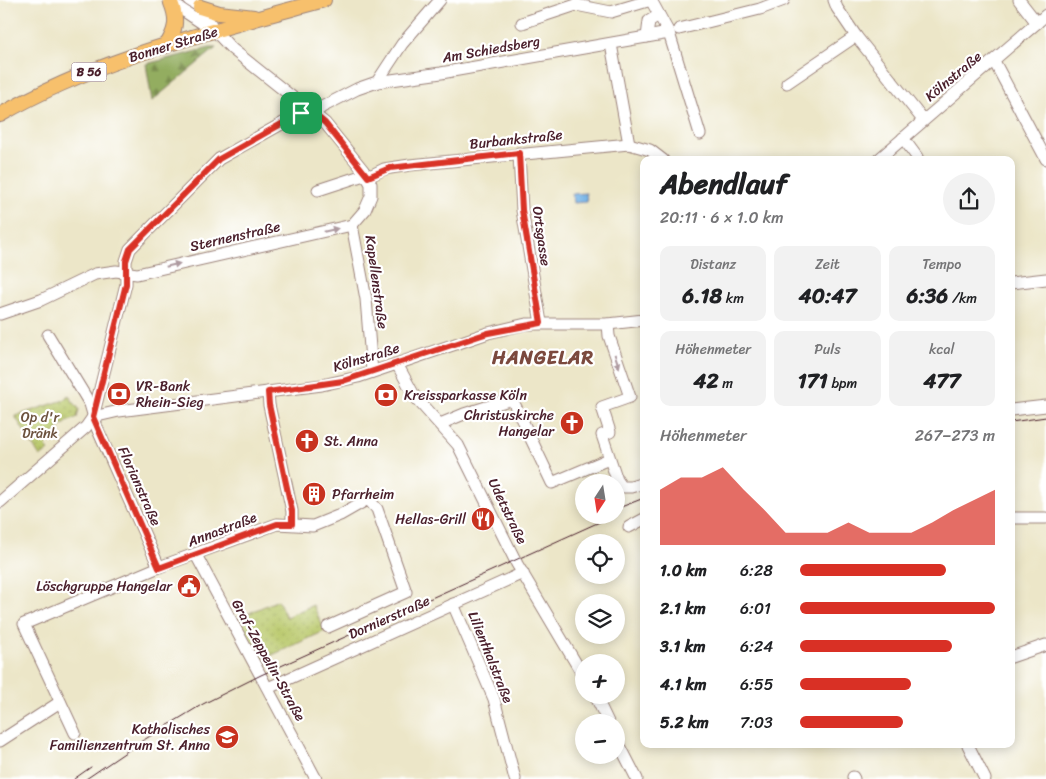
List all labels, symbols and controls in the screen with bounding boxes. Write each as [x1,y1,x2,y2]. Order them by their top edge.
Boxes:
street label: Bonner Straße [125,19,221,70]
street label: Am Schiedsberg [439,29,542,71]
street label: Kölnstraße [919,45,988,108]
road number: B 56 [72,62,106,82]
pin [280,92,322,134]
icon: arrive [287,99,315,127]
street label: Burbankstraße [468,122,564,157]
text: Abendlauf [660,159,787,208]
button: share [943,173,995,225]
text: 20:11 · 6 × 1.0 km [660,203,784,232]
street label: Ortsgasse [525,205,558,268]
street label: Sternenstraße [188,214,283,259]
one-way arrow [324,225,340,233]
street label: Kapellenstraße [358,234,395,330]
text: Distanz [690,252,736,277]
text: Zeit [815,252,840,277]
text: Tempo [922,252,961,277]
one-way arrow [165,261,181,269]
text: 6.18 [682,277,722,315]
text: 40:47 [799,277,856,315]
text: 6:36 [907,277,948,315]
text: km [722,286,744,311]
text: /km [948,286,977,311]
street label: Kölnstraße [330,335,403,379]
text: Höhenmeter [675,337,751,362]
text: Puls [814,337,841,362]
text: kcal [929,337,955,362]
district label: HANGELAR [491,341,594,374]
one-way arrow [613,354,621,369]
text: 42 [693,362,719,400]
text: 171 [798,362,828,400]
text: 477 [923,362,960,400]
text: m [719,371,733,396]
text: bpm [828,371,857,396]
place label: VR-Bank Rhein-Sieg [136,374,204,415]
bank icon: VR-Bank Rhein-Sieg [106,381,132,407]
bank icon: Kreissparkasse Köln [373,382,399,408]
place label: Kreissparkasse Köln [404,383,527,408]
place label: Christuskirche Hangelar [464,403,555,444]
park label: Op d'r Dränk [21,405,60,446]
church icon: Christuskirche Hangelar [559,410,585,436]
text: Höhenmeter [660,421,746,450]
text: 267–273 m [915,421,995,450]
church icon: St. Anna [294,428,320,454]
place label: St. Anna [324,429,378,454]
street label: Florianstraße [111,442,168,530]
street label: Udetstraße [481,474,534,549]
north arrow [575,474,625,524]
map controls [575,474,625,764]
building icon: Pfarrheim [301,481,327,507]
place label: Pfarrheim [332,482,395,507]
street label: Annastraße [183,505,261,554]
restaurant icon: Hellas-Grill [470,506,496,532]
place label: Hellas-Grill [395,507,467,532]
button: locate [575,534,625,584]
text: 1.0 km [660,556,707,585]
text: 6:28 [740,556,773,585]
public building icon: Löschgruppe Hangelar [176,573,202,599]
place label: Löschgruppe Hangelar [36,574,173,599]
street label: Dornierstraße [344,588,434,647]
button: layers [575,594,625,644]
text: 2.1 km [660,594,706,623]
text: 6:01 [740,594,771,623]
street label: Graf-Zeppelin-Straße [225,595,313,726]
street label: Lilienthalstraße [461,607,520,707]
text: 3.1 km [660,632,705,661]
text: 6:24 [740,632,773,661]
button: + [575,654,625,704]
text: 4.1 km [660,670,707,699]
text: 6:55 [740,670,773,699]
text: 5.2 km [660,708,709,737]
text: 7:03 [740,708,773,737]
button: − [575,714,625,764]
place label: Katholisches Familienzentrum St. Anna [50,717,211,758]
school or university icon: Katholisches Familienzentrum St. Anna [214,724,240,750]

